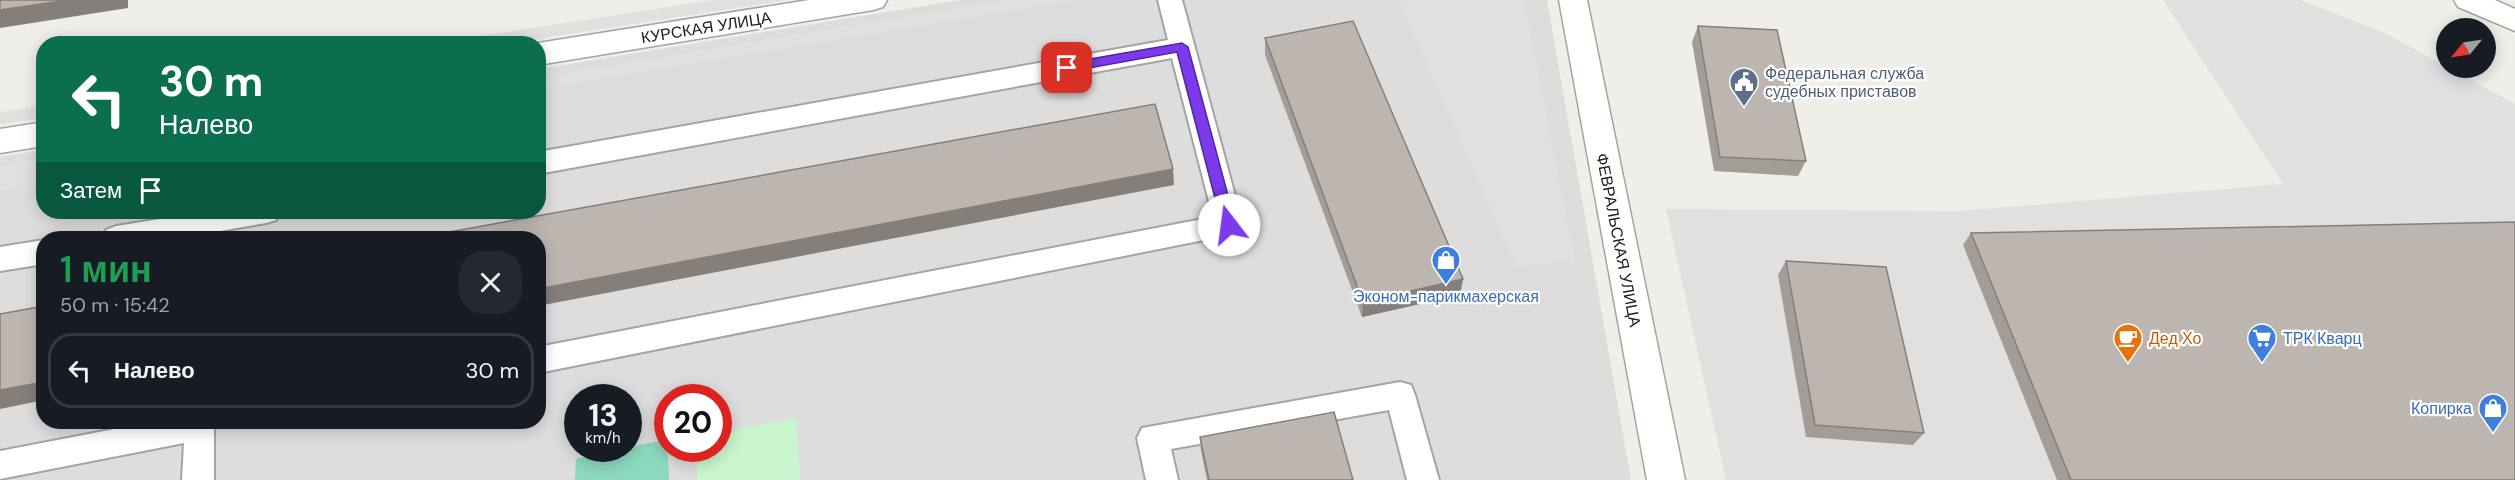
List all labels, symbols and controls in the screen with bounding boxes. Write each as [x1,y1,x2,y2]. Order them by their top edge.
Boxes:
street label: КУРСКАЯ УЛИЦА [639,7,773,48]
north arrow [2436,18,2496,78]
map controls [2436,18,2496,78]
pin [1041,42,1092,93]
icon: arrive [1050,51,1083,84]
text: 30 m [159,54,263,109]
icon: left [60,60,138,138]
place label: Федеральная служба судебных приставов [1765,63,1924,102]
public building icon: Федеральная служба судебных приставов [1728,66,1760,108]
text: Налево [159,107,253,142]
street label: ФЕВРАЛЬСКАЯ УЛИЦА [1591,152,1646,329]
icon: arrive [134,174,167,207]
text: Затем [60,176,122,205]
position arrow [1197,193,1261,257]
shop icon: Эконом-парикмахерская [1430,244,1462,286]
text: 1 мин [60,246,152,293]
button: close [459,251,522,314]
place label: Эконом-парикмахерская [1353,286,1539,307]
text: 50 m · 15:42 [60,292,170,318]
cafe icon: Дед Хо [2112,322,2144,364]
supermarket icon: ТРК Кварц [2246,322,2278,364]
place label: Дед Хо [2149,328,2201,349]
place label: ТРК Кварц [2283,328,2362,349]
icon: left [63,354,96,387]
text: Налево [114,356,195,385]
text: 30 m [465,356,519,385]
speed limit sign: 20 [654,384,732,462]
shop icon: Копирка [2477,392,2509,434]
text: 13 [588,396,618,435]
place label: Копирка [2411,398,2472,419]
text: km/h [585,428,621,448]

